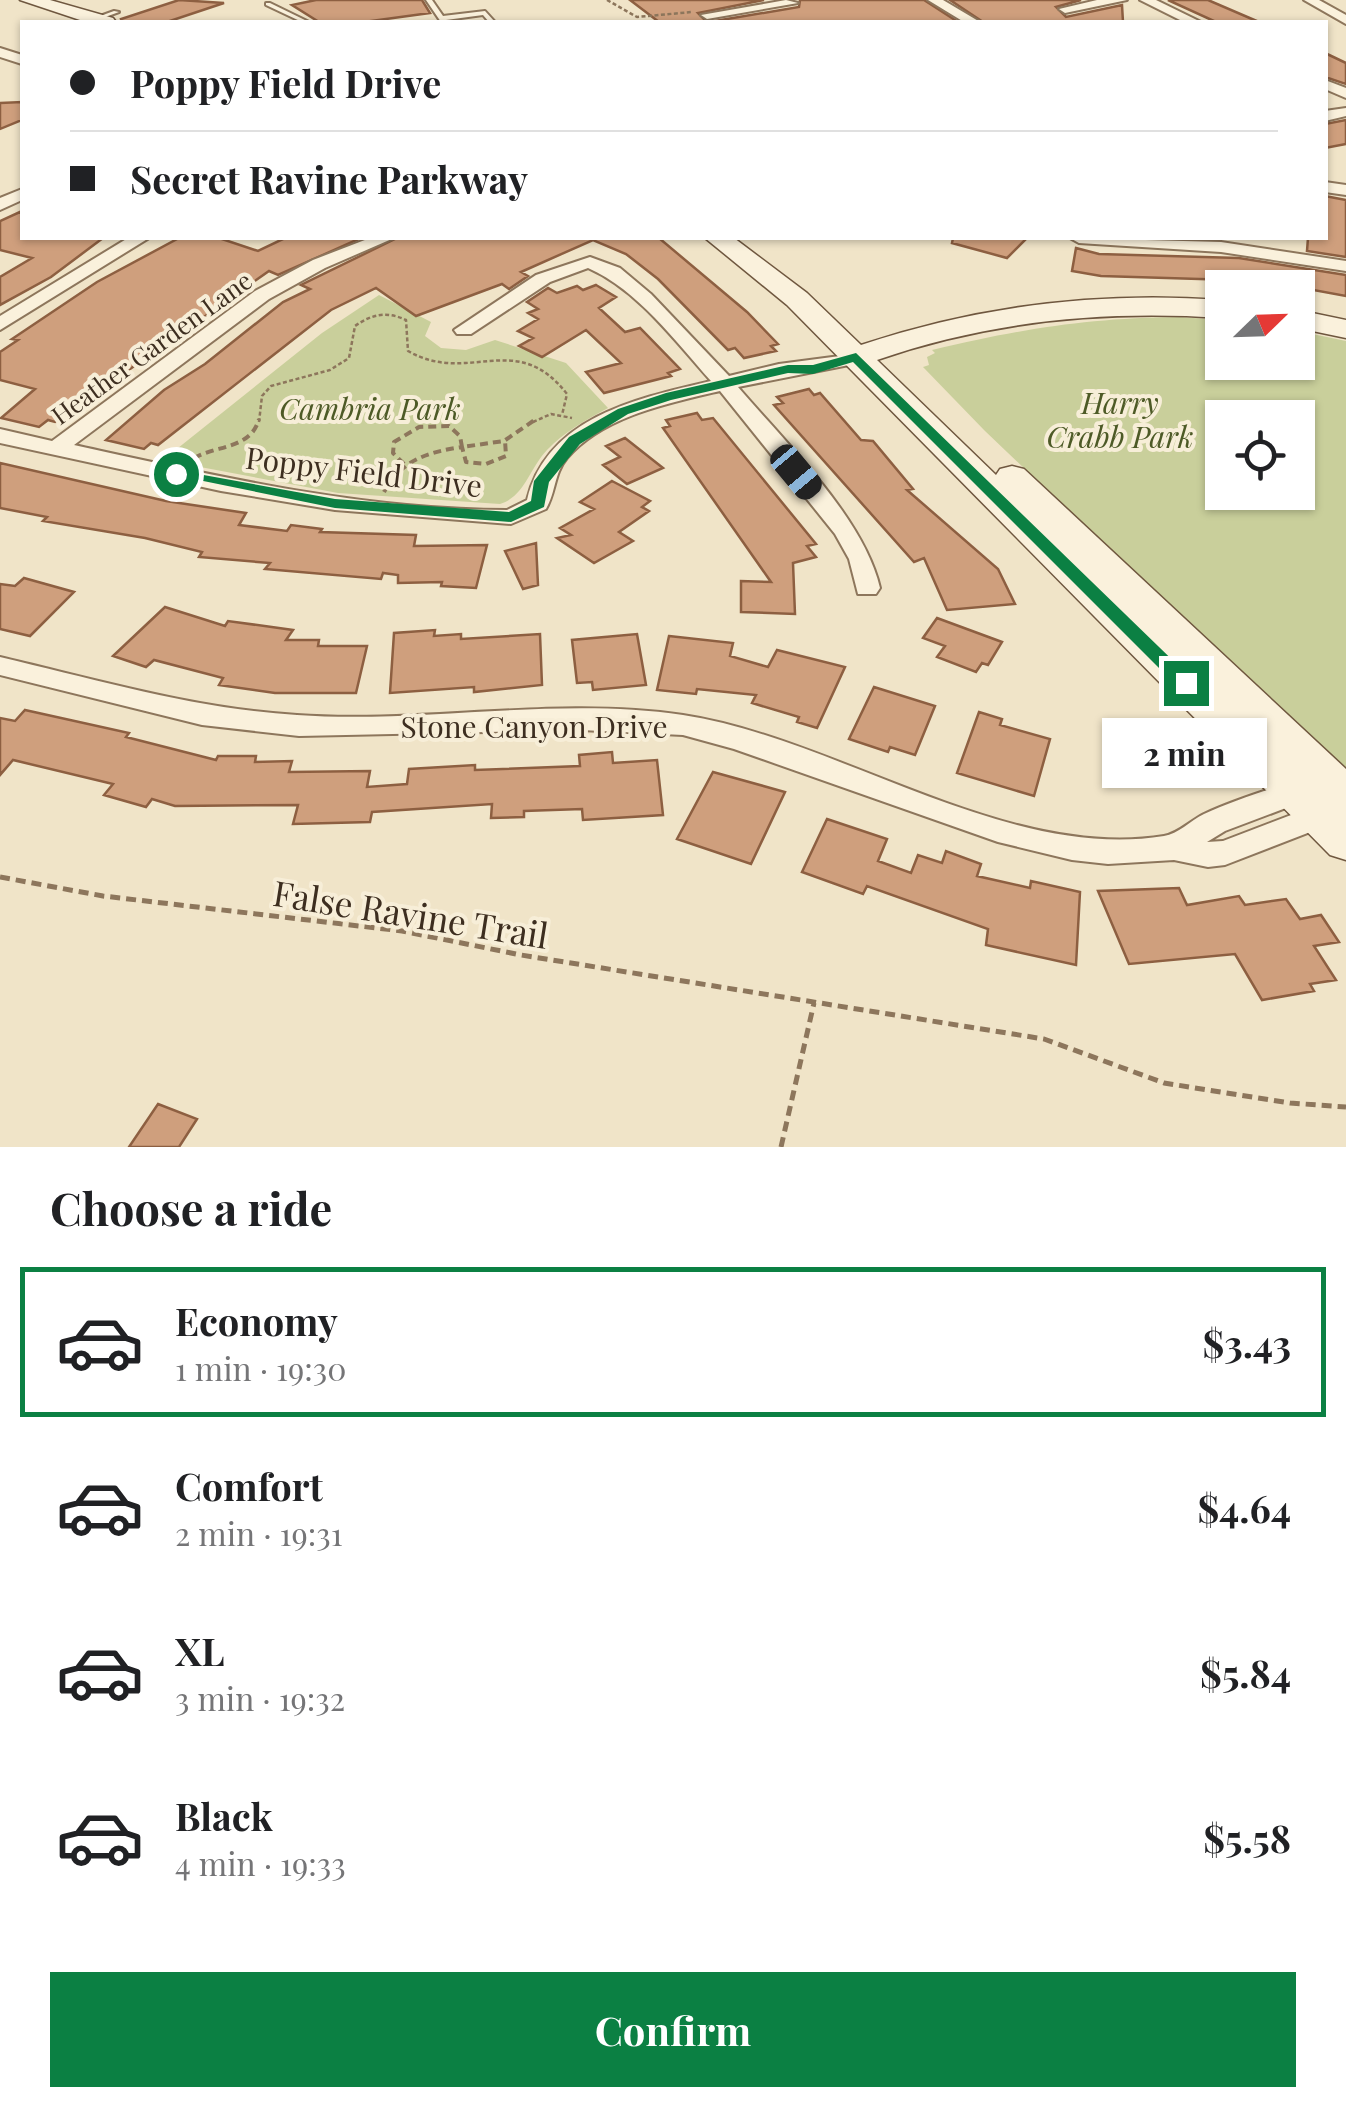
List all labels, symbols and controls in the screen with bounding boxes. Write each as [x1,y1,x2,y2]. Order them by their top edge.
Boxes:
text: Poppy Field Drive [130,57,441,108]
text: Secret Ravine Parkway [130,153,528,204]
street label: Heather Garden Lane [44,263,258,431]
north arrow [1205,270,1315,380]
map controls [1205,270,1315,510]
park label: Harry Crabb Park [1046,382,1194,456]
park label: Cambria Park [279,388,461,428]
button: locate [1205,400,1315,510]
street label: Poppy Field Drive [244,437,484,505]
car [765,439,827,505]
route start [154,452,199,497]
route end [1164,661,1209,706]
street label: Stone Canyon Drive [400,706,668,746]
callout: 2 min [1104,718,1268,788]
text: 2 min [1143,731,1226,774]
street label: False Ravine Trail [270,868,552,958]
text: Choose a ride [50,1177,332,1237]
text: Economy [175,1295,338,1346]
icon: car [55,1297,145,1387]
text: $3.43 [1203,1317,1291,1368]
text: 1 min · 19:30 [175,1346,346,1389]
text: Comfort [175,1460,323,1511]
icon: car [55,1462,145,1552]
text: $4.64 [1197,1482,1291,1533]
text: 2 min · 19:31 [175,1511,343,1554]
text: XL [175,1625,224,1676]
icon: car [55,1627,145,1717]
text: $5.84 [1200,1647,1291,1698]
text: 3 min · 19:32 [175,1676,345,1719]
text: Black [175,1790,273,1841]
icon: car [55,1792,145,1882]
text: $5.58 [1203,1812,1291,1863]
text: 4 min · 19:33 [175,1841,346,1884]
button: Confirm [50,1972,1296,2087]

